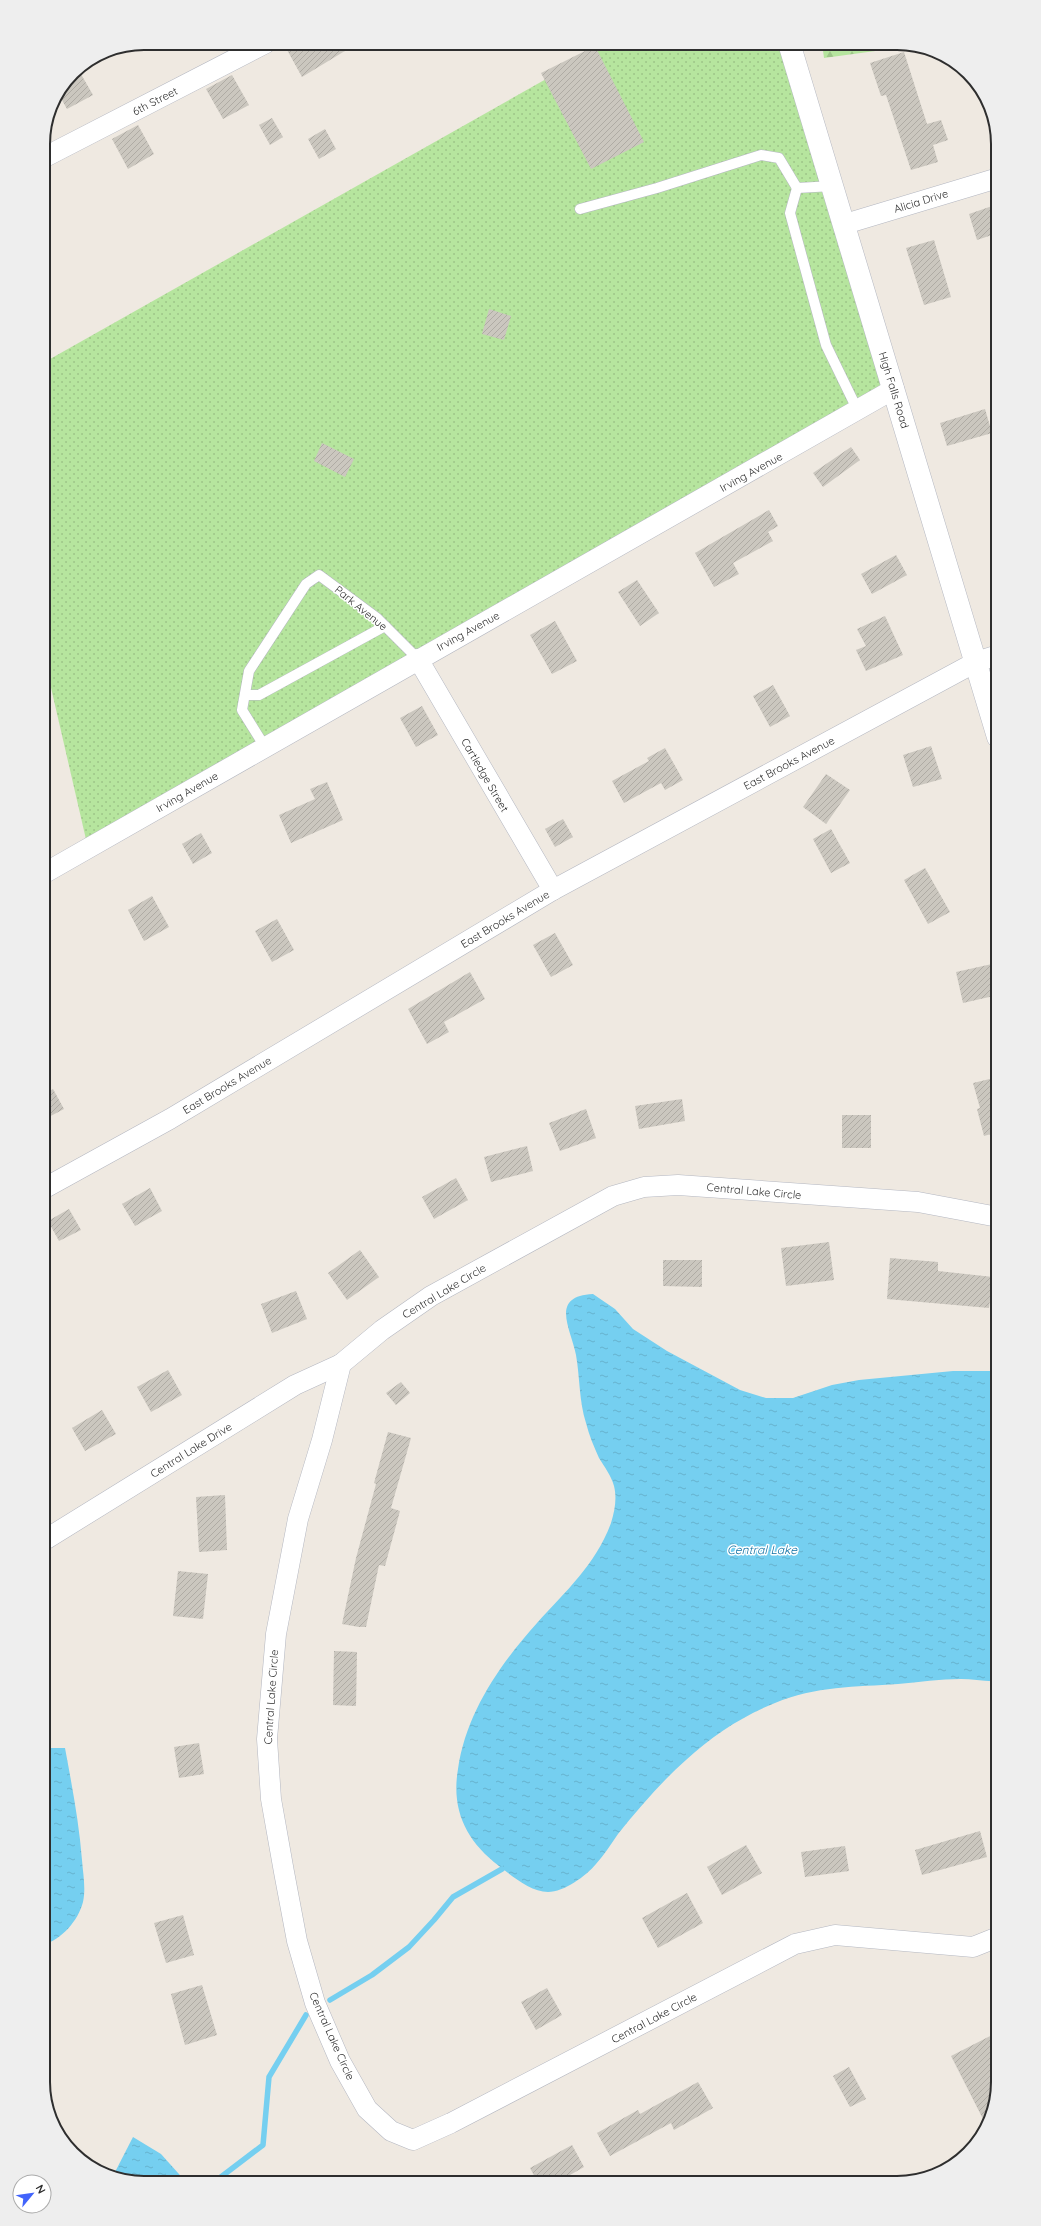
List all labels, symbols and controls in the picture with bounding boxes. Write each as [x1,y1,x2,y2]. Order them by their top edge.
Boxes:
street label: 6th Street [130,84,180,118]
street label: Alicia Drive [892,186,950,216]
street label: High Falls Road [876,350,912,430]
street label: Irving Avenue [717,449,785,495]
street label: Park Avenue [332,582,390,634]
street label: Irving Avenue [434,608,502,654]
street label: East Brooks Avenue [741,733,837,793]
street label: Cartledge Street [458,736,512,815]
street label: Irving Avenue [153,769,221,815]
street label: East Brooks Avenue [458,887,552,951]
street label: East Brooks Avenue [180,1053,274,1117]
street label: Central Lake Circle [706,1180,802,1202]
street label: Central Lake Circle [400,1261,488,1321]
street label: Central Lake Drive [148,1419,234,1481]
water label: Central Lake [727,1542,798,1557]
street label: Central Lake Circle [261,1649,281,1745]
street label: Central Lake Circle [306,1990,358,2082]
street label: Central Lake Circle [609,1990,699,2046]
north arrow [12,2174,52,2214]
text: N [33,2182,49,2196]

